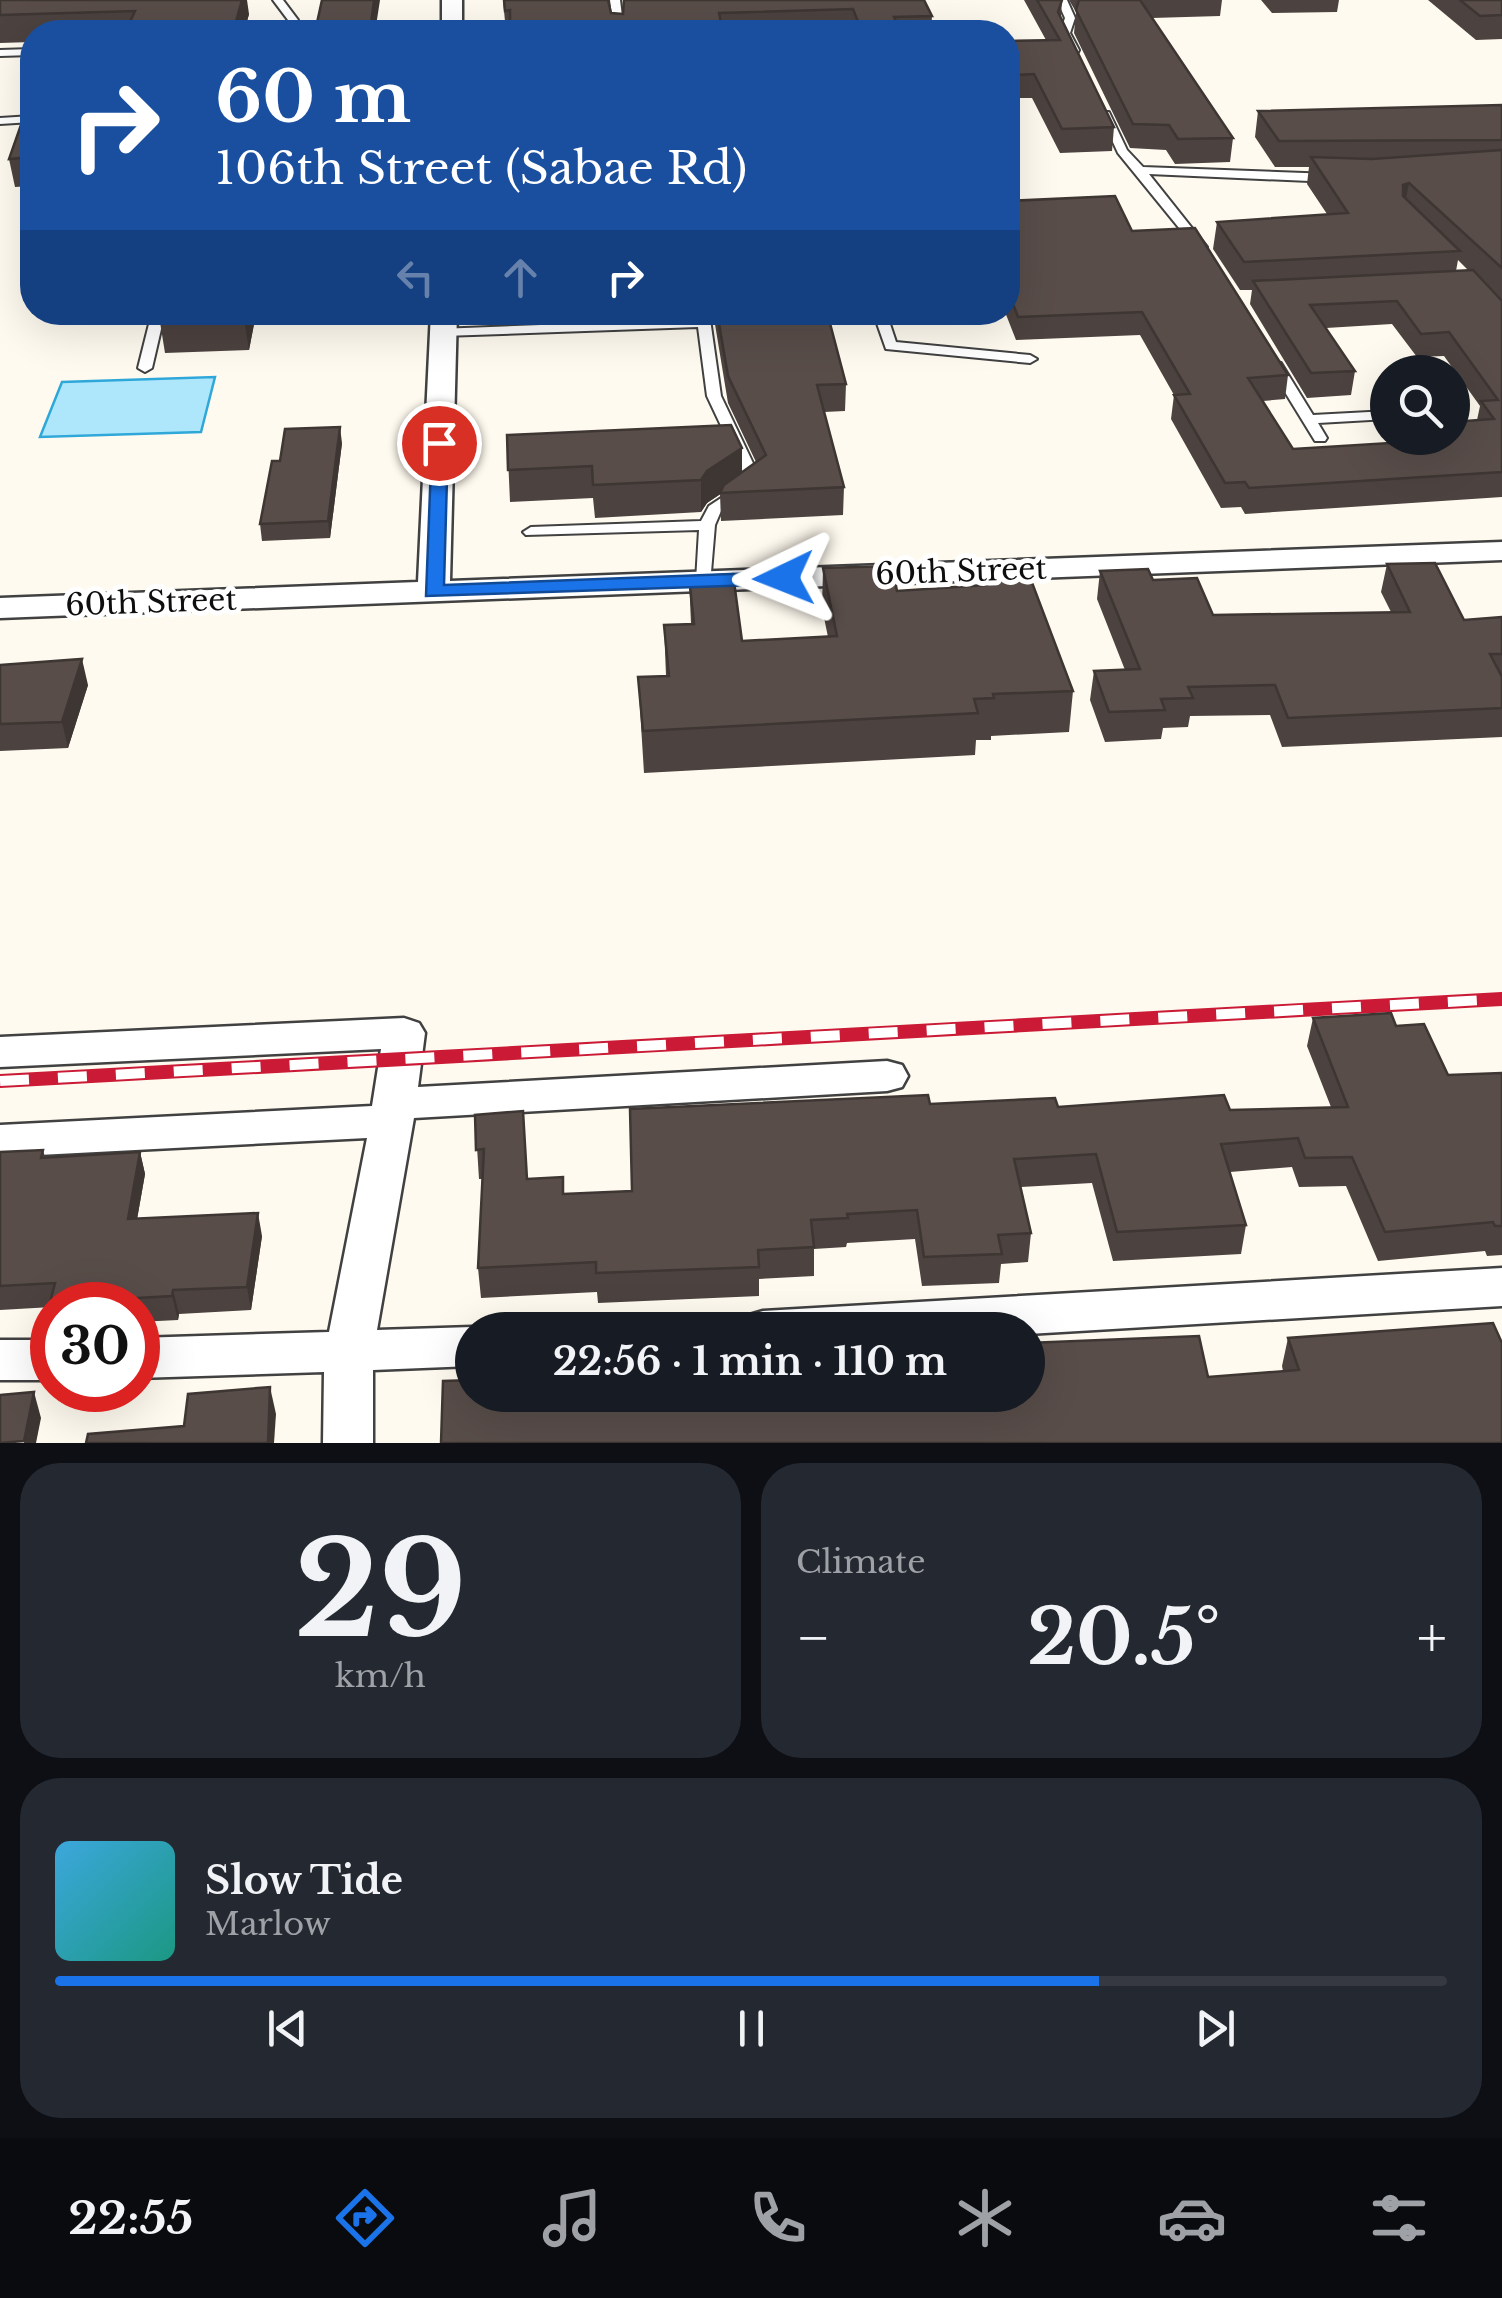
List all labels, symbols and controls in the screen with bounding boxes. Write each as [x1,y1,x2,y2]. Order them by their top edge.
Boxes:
text: 60 m [215,54,411,141]
icon: right [50,60,180,190]
text: 106th Street (Sabae Rd) [215,140,747,196]
icon: left [388,250,443,305]
icon: ahead [493,250,548,305]
icon: right [598,250,653,305]
map controls [1370,355,1470,455]
button: search [1370,355,1470,455]
pin [397,401,482,486]
icon: arrive [412,416,467,471]
position arrow [732,526,836,630]
street label: 60th Street [875,549,1048,592]
street label: 60th Street [65,580,238,623]
speed limit sign: 30 [30,1282,160,1412]
text: 22:56 · 1 min · 110 m [553,1338,947,1385]
text: 29 [294,1510,467,1671]
text: Climate [796,1542,925,1582]
text: 20.5° [1027,1591,1220,1684]
text: − [796,1604,831,1672]
text: + [1417,1604,1447,1672]
text: km/h [335,1656,426,1696]
text: Slow Tide [205,1857,403,1904]
text: Marlow [205,1904,331,1944]
icon: previous [260,2001,315,2056]
icon: pause [724,2001,779,2056]
icon: next [1188,2001,1243,2056]
icon: directions [330,2183,400,2253]
icon: music [537,2183,607,2253]
icon: phone [743,2183,813,2253]
icon: climate [950,2183,1020,2253]
icon: car [1157,2183,1227,2253]
icon: filters [1364,2183,1434,2253]
text: 22:55 [68,2190,193,2246]

